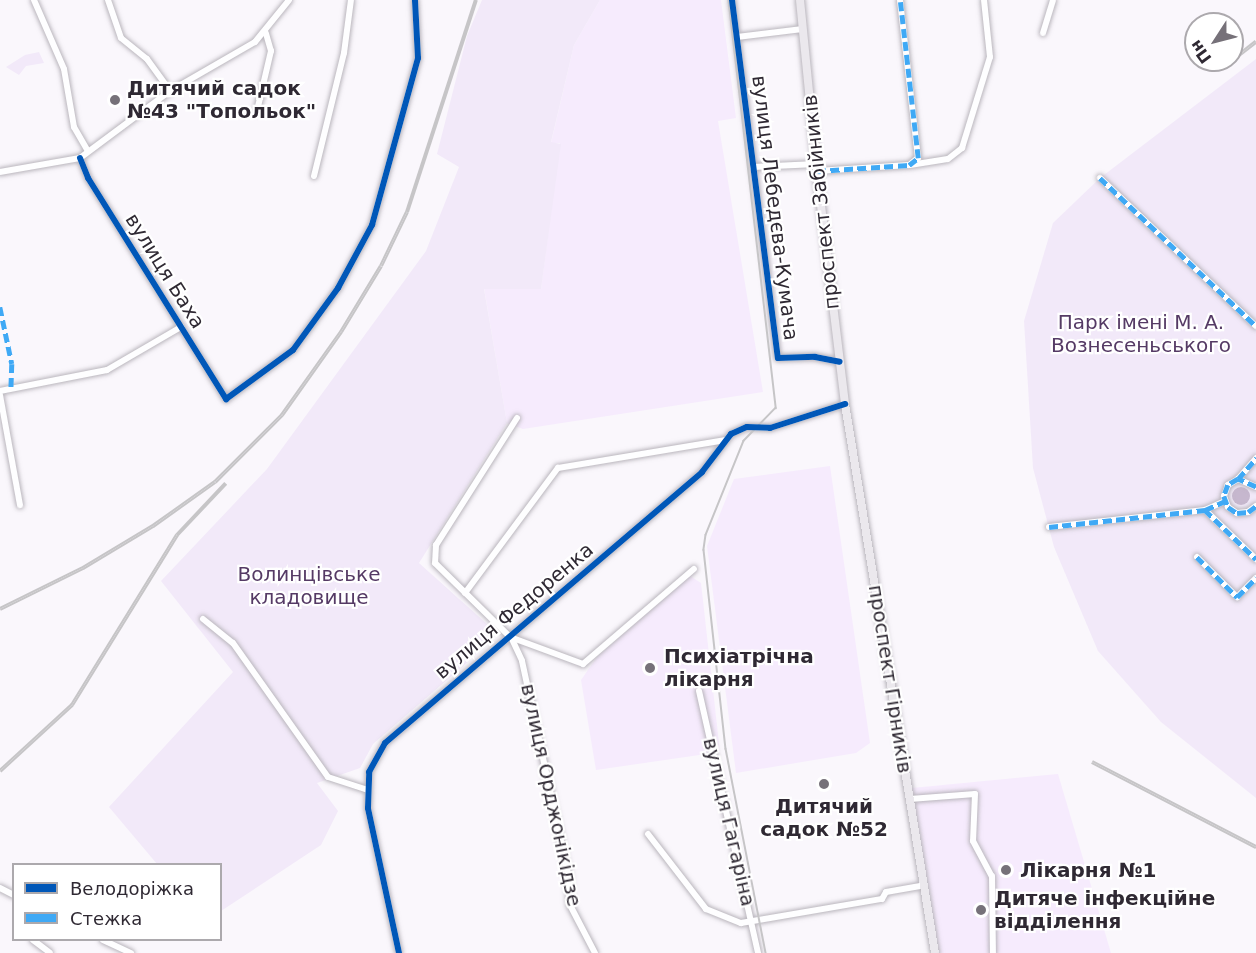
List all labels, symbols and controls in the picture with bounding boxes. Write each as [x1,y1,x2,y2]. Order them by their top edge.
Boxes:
north arrow [1184,12,1244,72]
text: Пн [1186,36,1216,67]
street label: вулиця Лебедєва-Кумача [747,74,803,342]
place label: Дитячий садок №43 "Топольок" [127,77,316,124]
marker: Дитячий садок №43 "Топольок" [108,93,122,107]
street label: проспект Забійників [798,93,844,311]
street label: вулиця Баха [120,209,210,333]
park label: Парк імені М. А. Вознесеньського [1051,310,1231,357]
street label: вулиця Федоренка [430,538,598,684]
park label: Волинцівське кладовище [238,563,380,610]
street label: проспект Гірників [863,583,917,775]
place label: Психіатрічна лікарня [664,644,814,691]
marker: Психіатрічна лікарня [641,659,659,677]
street label: вулиця Орджонікідзе [516,682,586,908]
street label: вулиця Гагаріна [698,735,760,909]
marker: Дитячий садок №52 [817,777,831,791]
place label: Дитячий садок №52 [760,794,888,841]
place label: Лікарня №1 [1020,858,1156,882]
marker: Лікарня №1 [997,861,1015,879]
legend [12,863,222,941]
text: Велодоріжка [70,878,194,899]
place label: Дитяче інфекційне відділення [994,886,1215,933]
marker: Дитяче інфекційне відділення [972,901,990,919]
text: Стежка [70,908,142,929]

